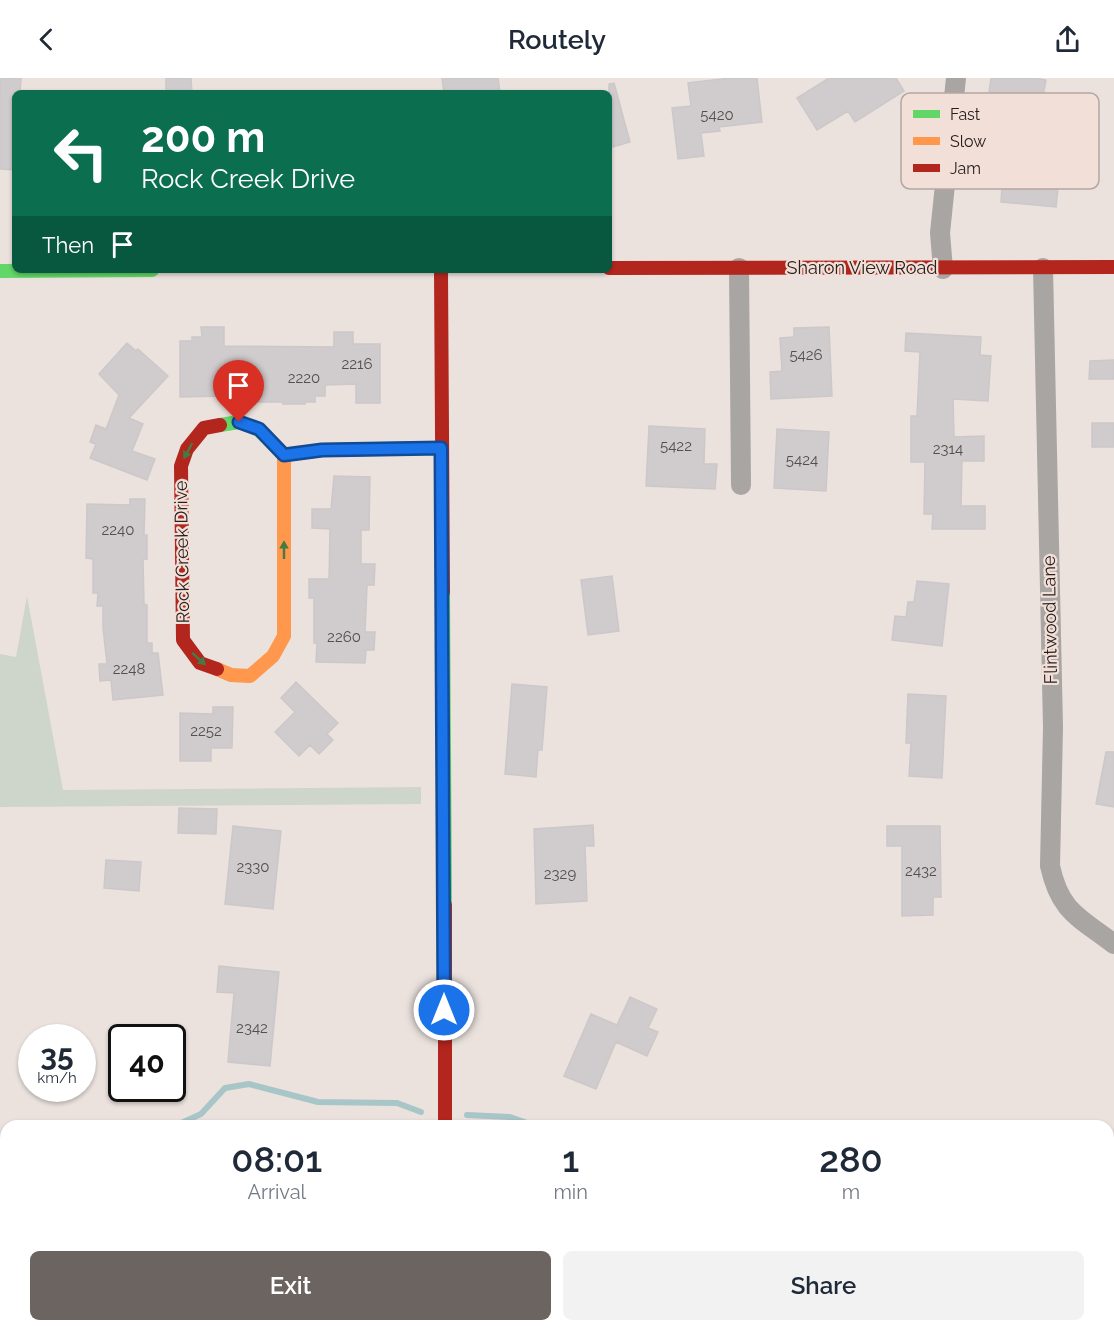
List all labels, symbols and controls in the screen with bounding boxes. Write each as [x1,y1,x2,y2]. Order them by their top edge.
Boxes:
icon: back [30,23,63,56]
icon: share [1051,23,1084,56]
text: Routely [508,24,606,55]
legend [901,93,1099,189]
text: Fast [950,105,981,124]
house number: 5420 [700,106,734,124]
text: 200 m [141,113,265,162]
icon: left [42,114,120,192]
text: Slow [950,132,986,151]
text: Jam [950,159,981,178]
text: Rock Creek Drive [141,163,355,194]
icon: arrive [106,228,139,261]
text: Then [42,232,94,258]
street label: Sharon View Road [787,257,937,278]
house number: 5426 [789,346,823,364]
house number: 2216 [341,355,373,373]
pin [213,360,264,422]
icon: arrive [222,369,255,402]
house number: 2220 [288,369,320,387]
house number: 5422 [660,437,692,455]
house number: 2314 [933,440,963,458]
one-way arrow [183,443,193,460]
house number: 5424 [786,451,818,469]
street label: Rock Creek Drive [170,480,193,624]
house number: 2240 [101,521,135,539]
one-way arrow [279,541,289,560]
street label: Flintwood Lane [1038,555,1061,685]
house number: 2260 [327,628,361,646]
one-way arrow [192,652,207,665]
house number: 2248 [113,660,145,678]
house number: 2252 [190,722,222,740]
house number: 2330 [236,858,270,876]
house number: 2432 [905,862,937,880]
house number: 2329 [544,865,576,883]
position arrow [412,978,476,1042]
house number: 2342 [236,1019,268,1037]
speed limit sign: 40 [108,1024,186,1102]
text: 35 [40,1038,74,1073]
text: km/h [37,1069,77,1087]
text: 08:01 [231,1138,322,1180]
text: 1 [562,1138,579,1180]
text: 280 [819,1138,883,1180]
text: Arrival [247,1180,306,1204]
text: min [553,1180,588,1204]
text: m [842,1180,860,1204]
button: Exit [30,1251,551,1320]
button: Share [563,1251,1084,1320]

